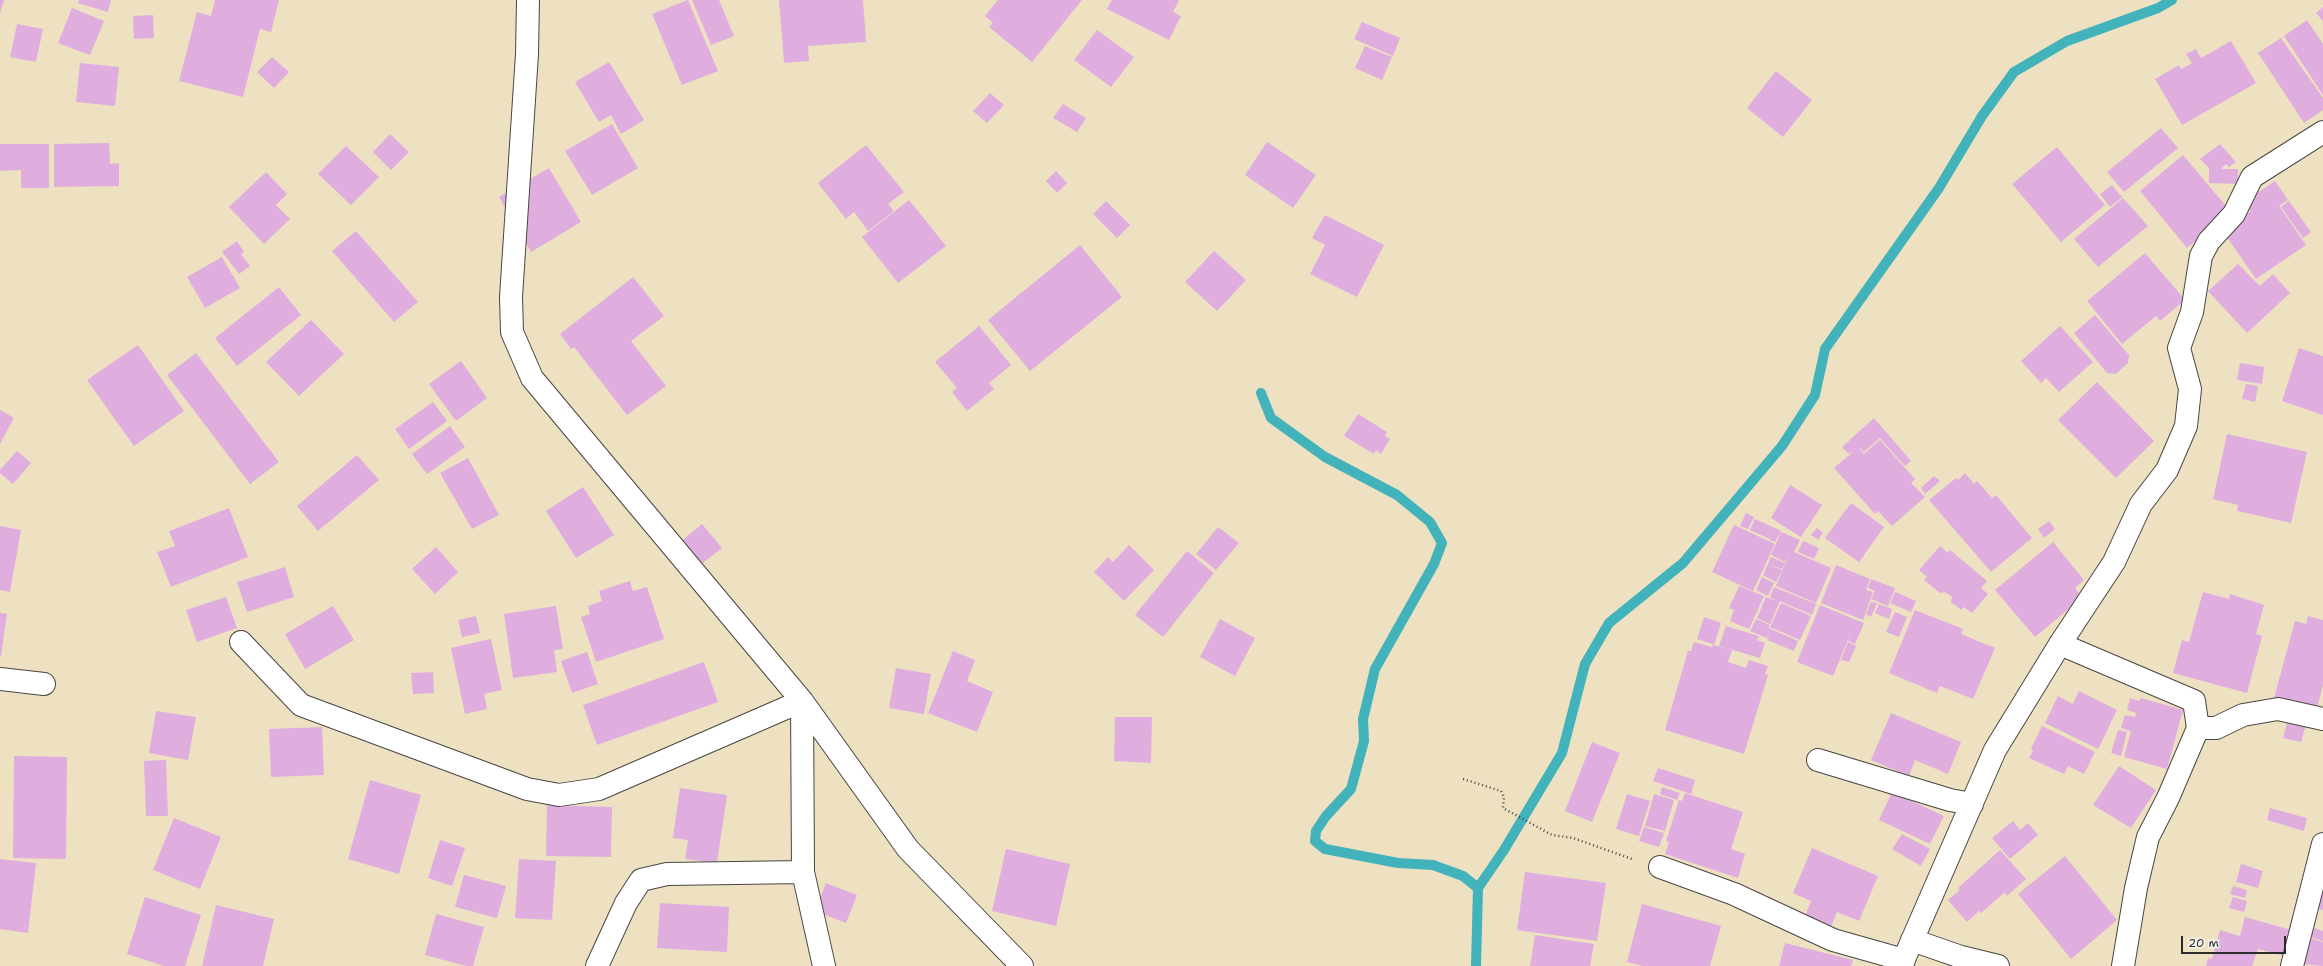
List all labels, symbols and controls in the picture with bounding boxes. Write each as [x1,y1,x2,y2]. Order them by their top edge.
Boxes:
scale bar [2183,928,2288,954]
text: 20 m [2188,935,2219,951]

